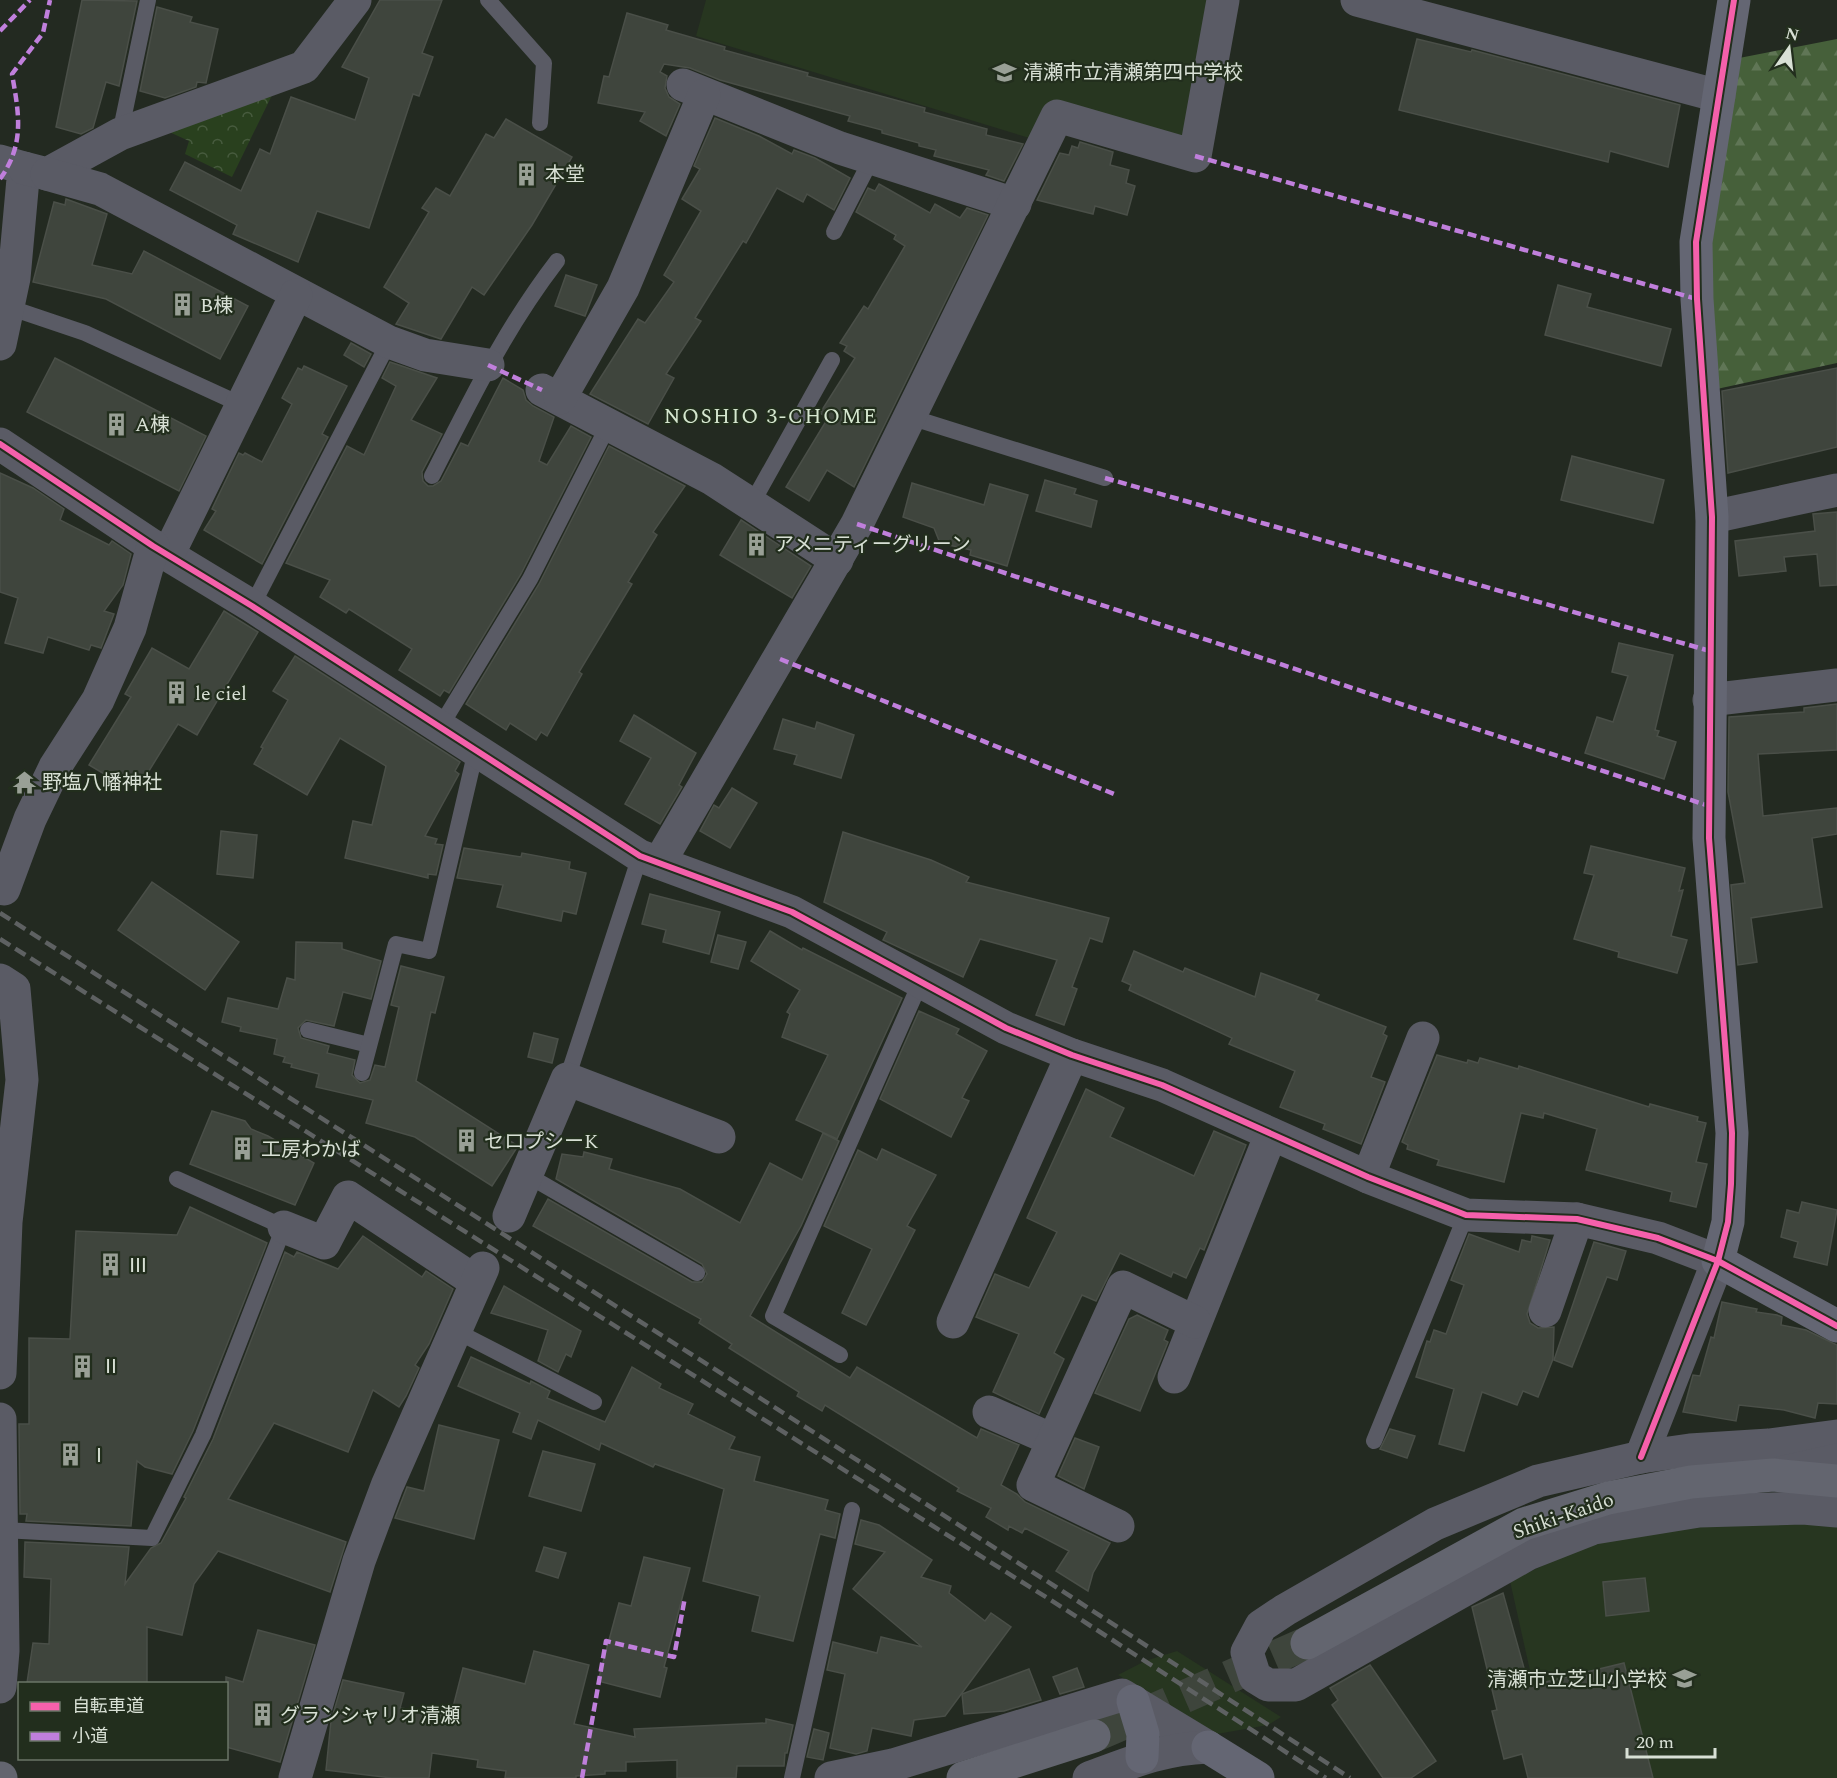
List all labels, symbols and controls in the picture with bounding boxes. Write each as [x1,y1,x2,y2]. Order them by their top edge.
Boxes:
north arrow [1759,18,1819,78]
text: N [1783,21,1802,48]
place label: 清瀬市立清瀬第四中学校 [1023,58,1243,88]
school or university icon: 清瀬市立清瀬第四中学校 [992,59,1018,85]
place label: 本堂 [545,160,585,190]
building icon: 本堂 [514,161,540,187]
place label: B棟 [200,291,233,321]
building icon: B棟 [169,292,195,318]
district label: NOSHIO 3-CHOME [664,401,878,433]
place label: A棟 [135,410,170,440]
building icon: A棟 [104,411,130,437]
place label: アメニティーグリーン [774,530,971,560]
building icon: アメニティーグリーン [743,531,769,557]
place label: le ciel [195,679,247,709]
building icon: le ciel [164,680,190,706]
place label: 野塩八幡神社 [42,768,162,798]
temple icon: 野塩八幡神社 [11,769,37,795]
place label: セロプシーK [484,1127,599,1157]
building icon: セロプシーK [453,1128,479,1154]
place label: 工房わかば [261,1135,361,1165]
building icon: 工房わかば [230,1136,256,1162]
place label: Ⅲ [128,1251,148,1281]
building icon: Ⅲ [97,1252,123,1278]
place label: Ⅱ [101,1352,121,1382]
building icon: Ⅱ [70,1353,96,1379]
place label: Ⅰ [89,1441,109,1471]
building icon: Ⅰ [58,1442,84,1468]
street label: Shiki-Kaido [1509,1485,1618,1547]
place label: 清瀬市立芝山小学校 [1487,1665,1667,1695]
school or university icon: 清瀬市立芝山小学校 [1672,1666,1698,1692]
legend [18,1682,228,1760]
text: 自転車道 [72,1693,144,1720]
place label: グランシャリオ清瀬 [280,1701,460,1731]
building icon: グランシャリオ清瀬 [249,1702,275,1728]
scale bar [1627,1721,1716,1759]
text: 小道 [72,1723,108,1750]
text: 20 m [1636,1729,1674,1756]

